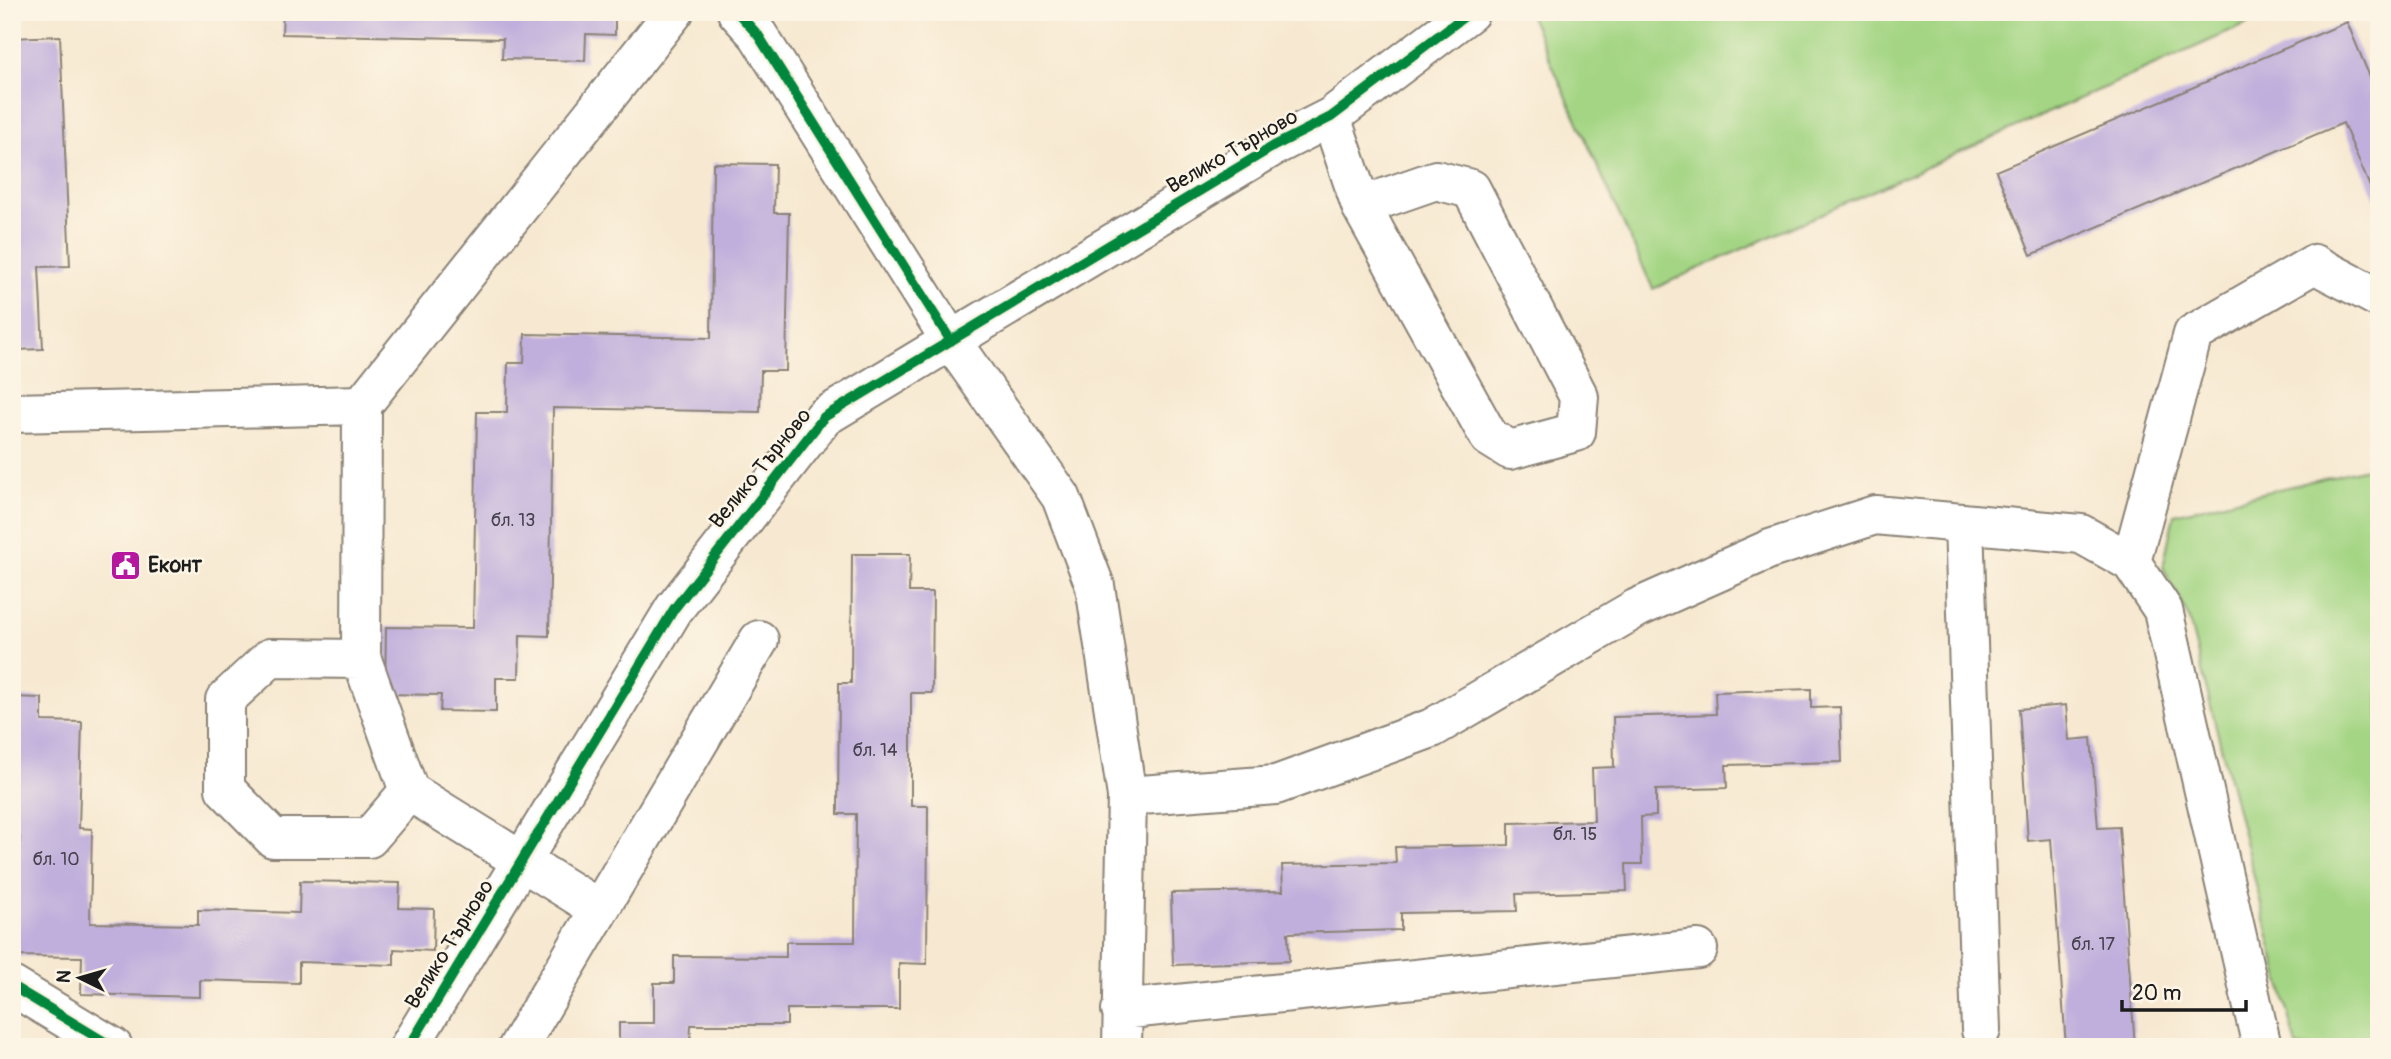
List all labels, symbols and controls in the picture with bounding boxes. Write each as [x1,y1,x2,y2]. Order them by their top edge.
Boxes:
street label: Велико Търново [1162,103,1303,200]
street label: Велико Търново [704,403,817,534]
house number: бл. 13 [491,509,535,532]
public building icon: Еконт [108,548,142,582]
place label: Еконт [148,552,203,579]
house number: бл. 14 [852,739,898,762]
house number: бл. 15 [1553,823,1597,846]
house number: бл. 10 [33,848,79,871]
street label: Велико Търново [399,875,500,1014]
house number: бл. 17 [2071,933,2116,956]
north arrow [46,944,116,1014]
scale bar [2122,968,2246,1012]
text: N [52,969,77,984]
text: 20 m [2132,980,2181,1007]

